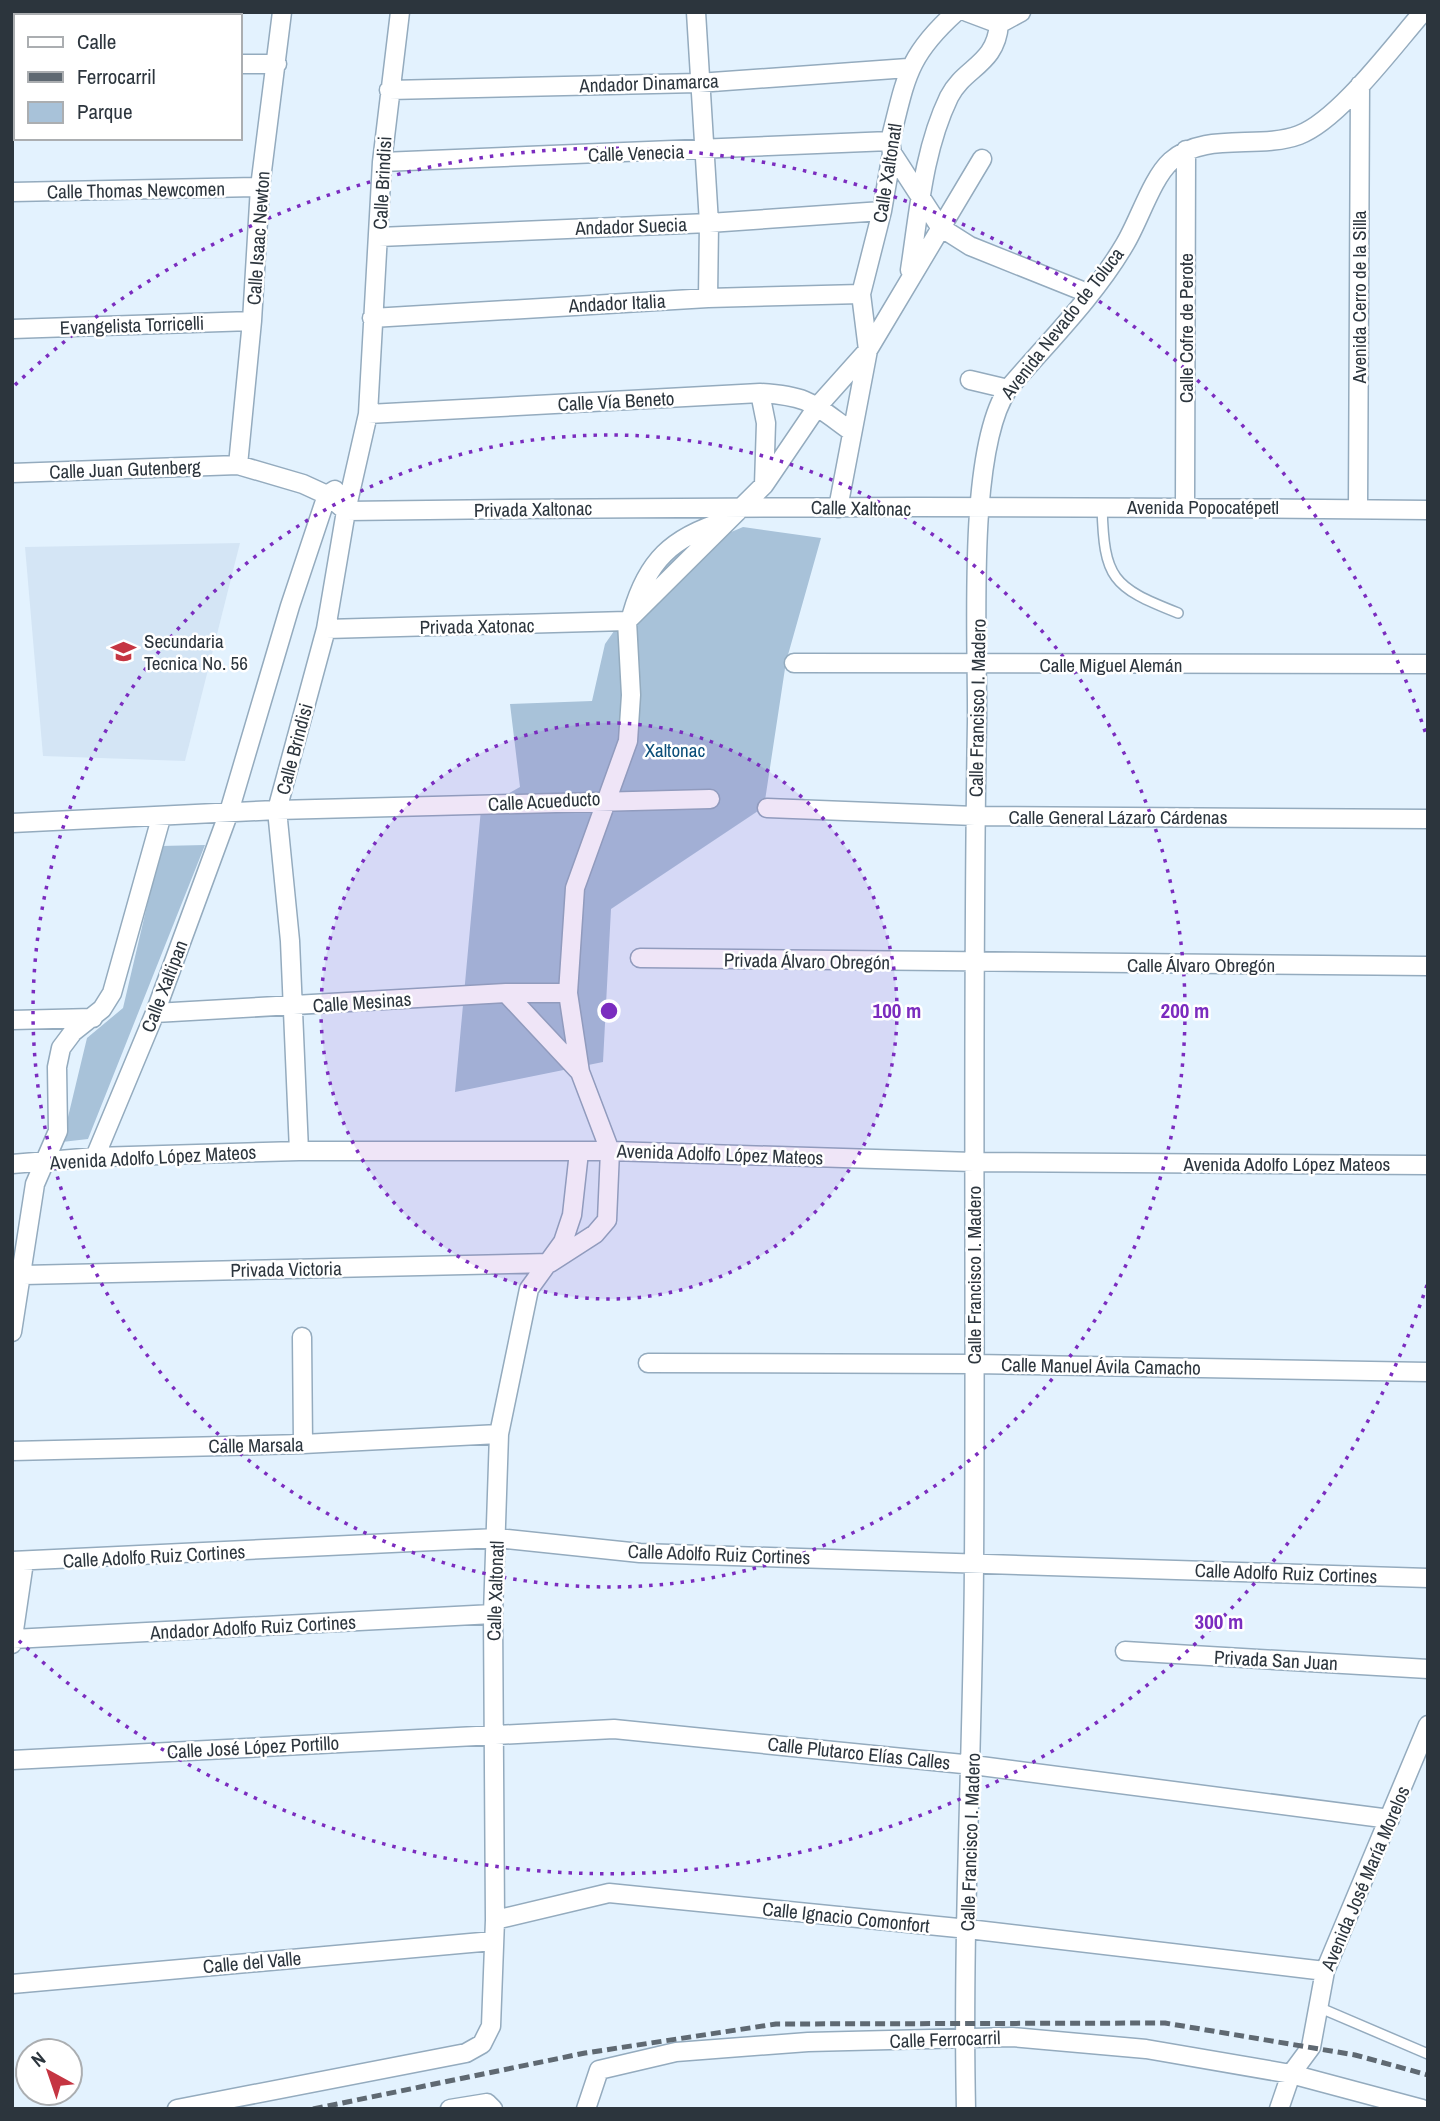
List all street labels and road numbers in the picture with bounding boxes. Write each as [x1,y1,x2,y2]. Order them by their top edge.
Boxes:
street label: Andador Dinamarca [578,68,719,98]
street label: Calle Xaltonatl [866,121,908,225]
street label: Calle Brindisi [367,136,397,230]
street label: Calle Venecia [588,138,685,168]
street label: Calle Isaac Newton [240,170,276,306]
street label: Calle Thomas Newcomen [47,175,225,205]
street label: Avenida Cerro de la Silla [1346,210,1372,384]
street label: Andador Suecia [574,211,688,241]
street label: Avenida Nevado de Toluca [994,242,1130,405]
street label: Calle Cofre de Perote [1173,253,1199,403]
street label: Andador Italia [567,287,666,319]
street label: Evangelista Torricelli [59,309,205,341]
street label: Calle Vía Beneto [557,385,675,417]
street label: Calle Juan Gutenberg [49,453,202,485]
street label: Calle Xaltonac [811,494,912,522]
street label: Avenida Popocatépetl [1126,494,1279,520]
street label: Privada Xaltonac [474,495,593,523]
street label: Privada Xatonac [419,612,535,640]
street label: Calle Francisco I. Madero [962,619,992,797]
street label: Calle Miguel Alemán [1040,652,1182,678]
street label: Calle Brindisi [269,700,319,798]
street label: Calle Acueducto [487,785,601,817]
street label: Calle General Lázaro Cárdenas [1008,804,1228,830]
street label: Calle Xaltipan [135,936,193,1036]
street label: Privada Álvaro Obregón [724,947,890,975]
street label: Calle Álvaro Obregón [1127,952,1275,978]
street label: Calle Mesinas [312,986,412,1018]
street label: Avenida Adolfo López Mateos [615,1137,824,1171]
street label: Avenida Adolfo López Mateos [48,1139,257,1175]
street label: Avenida Adolfo López Mateos [1183,1151,1391,1177]
street label: Calle Francisco I. Madero [961,1186,987,1364]
street label: Privada Victoria [230,1255,342,1283]
street label: Calle Manuel Ávila Camacho [1001,1351,1201,1381]
street label: Calle Marsala [208,1431,304,1459]
street label: Calle Adolfo Ruiz Cortines [62,1538,246,1574]
street label: Calle Adolfo Ruiz Cortines [627,1538,811,1570]
street label: Calle Xaltonatl [480,1540,510,1642]
street label: Calle Adolfo Ruiz Cortines [1194,1557,1378,1589]
street label: Andador Adolfo Ruiz Cortines [148,1609,357,1645]
street label: Privada San Juan [1213,1644,1339,1676]
street label: Calle José López Portillo [166,1730,340,1764]
street label: Calle Plutarco Elías Calles [766,1730,952,1776]
street label: Calle Francisco I. Madero [954,1752,986,1932]
street label: Avenida José María Morelos [1314,1782,1416,1975]
street label: Calle Ignacio Comonfort [761,1895,932,1939]
street label: Calle del Valle [202,1945,302,1979]
street label: Calle Ferrocarril [889,2024,1001,2054]

